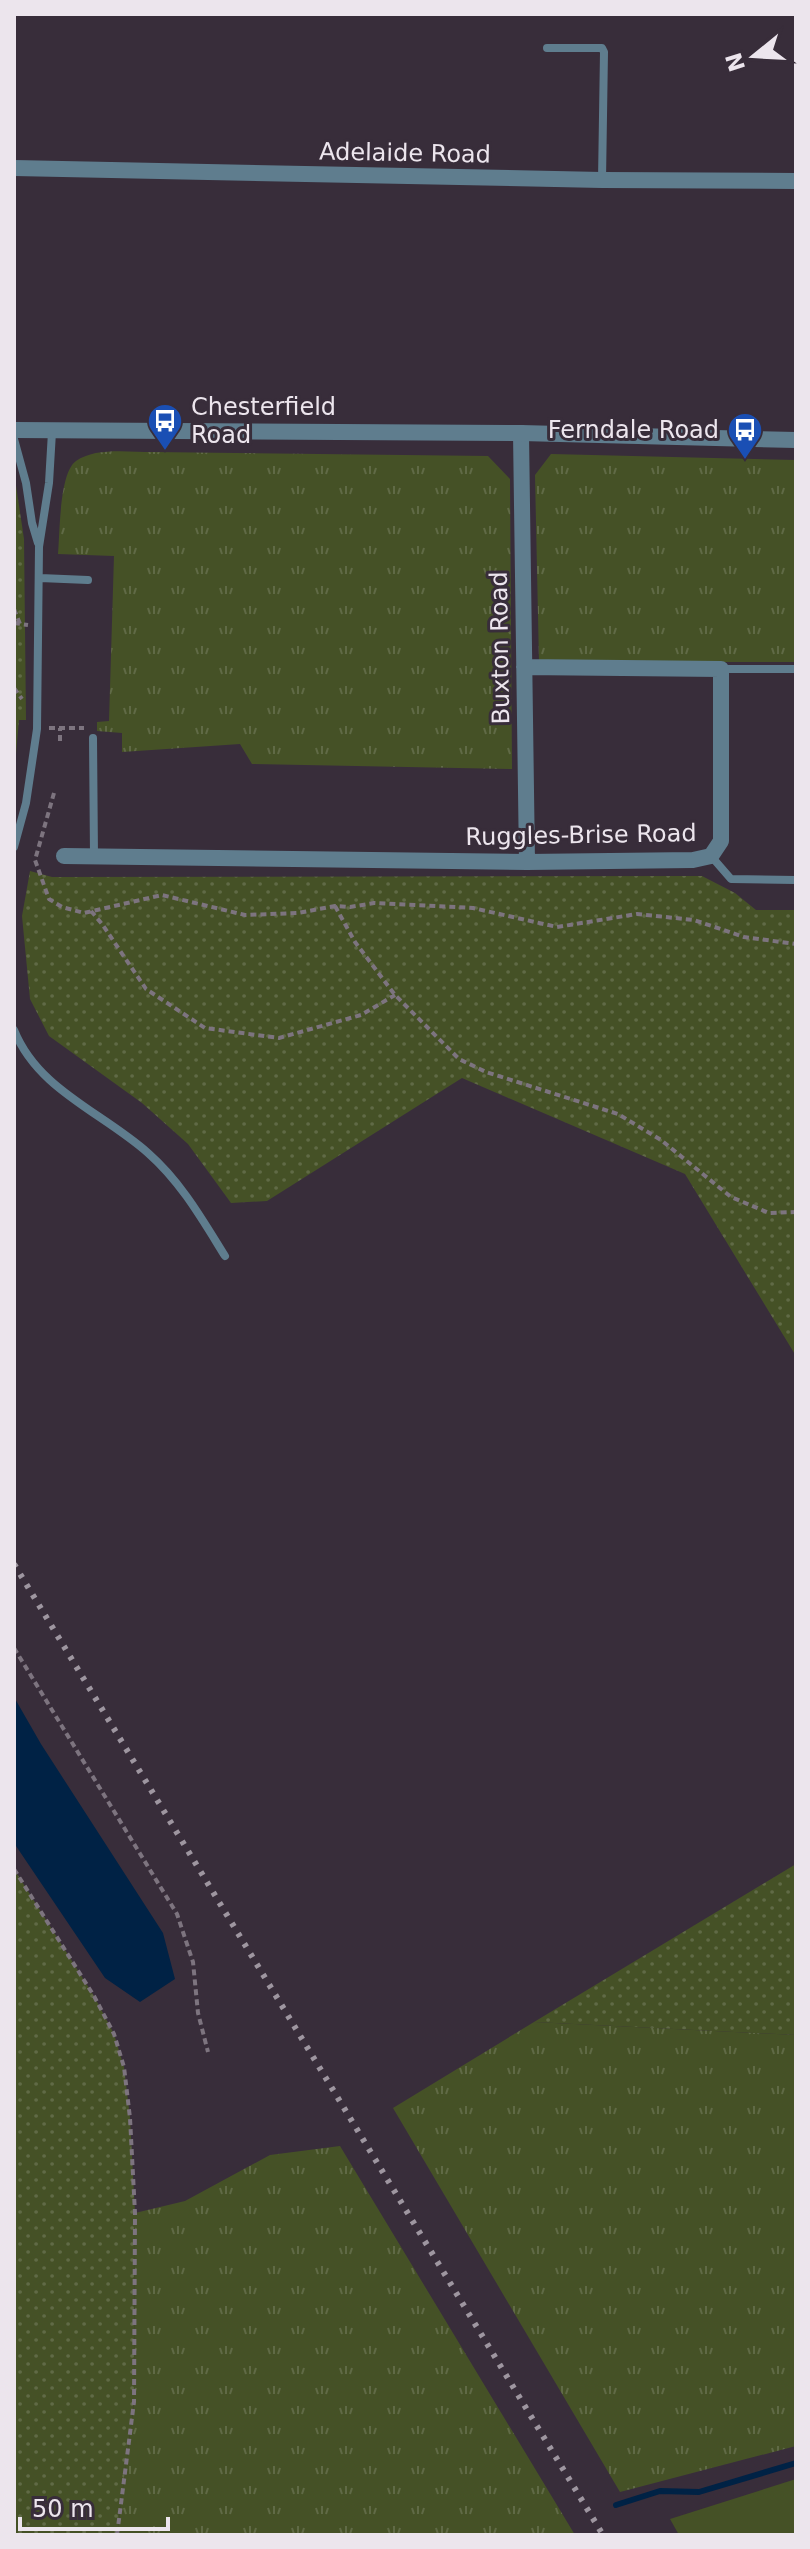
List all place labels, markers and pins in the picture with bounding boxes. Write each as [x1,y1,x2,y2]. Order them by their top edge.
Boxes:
place label: Chesterfield Road [191,393,336,449]
bus stop icon: Chesterfield Road [146,402,184,452]
bus stop icon: Ferndale Road [726,411,764,461]
place label: Ferndale Road [548,416,719,444]

